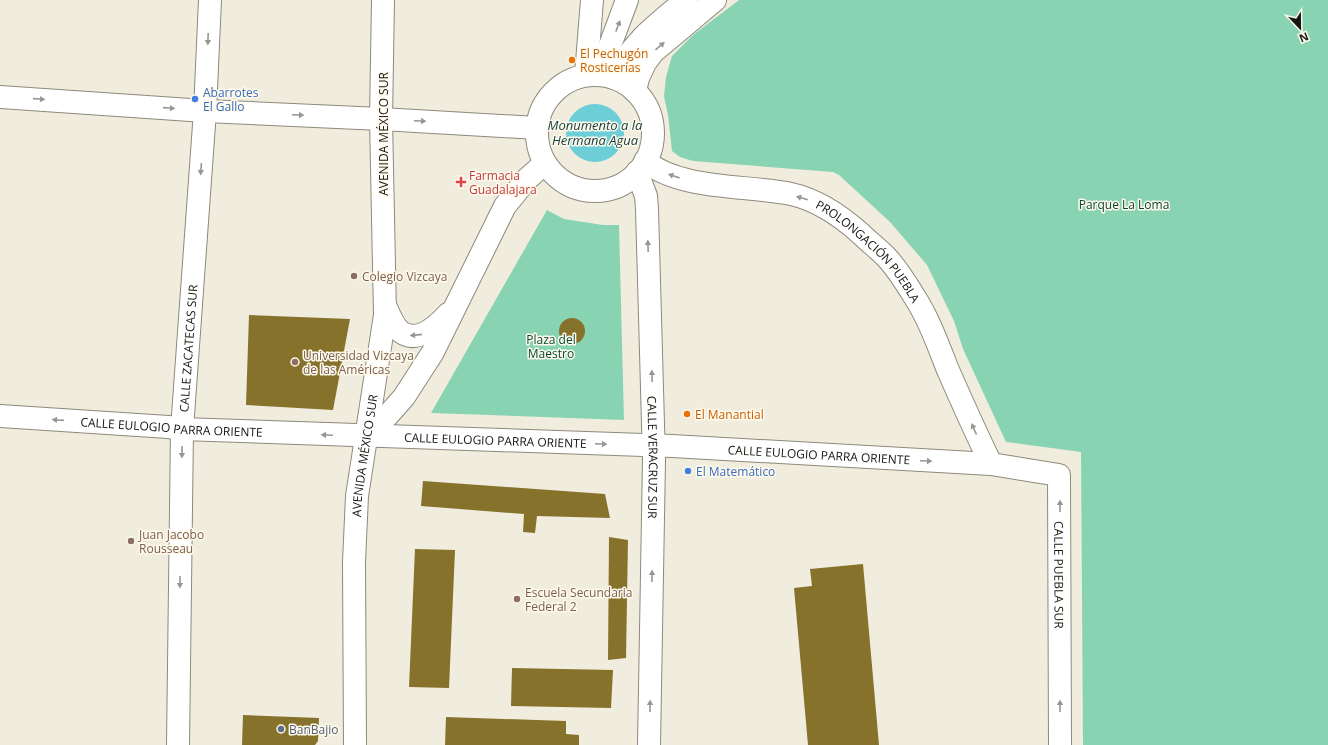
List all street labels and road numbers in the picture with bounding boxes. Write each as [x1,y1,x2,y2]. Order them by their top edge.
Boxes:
street label: AVENIDA MÉXICO SUR [375,72,392,196]
street label: PROLONGACIÓN PUEBLA [813,196,925,306]
street label: CALLE ZACATECAS SUR [175,283,201,413]
street label: AVENIDA MÉXICO SUR [348,392,381,517]
street label: CALLE VERACRUZ SUR [644,396,663,519]
street label: CALLE EULOGIO PARRA ORIENTE [80,413,263,440]
street label: CALLE EULOGIO PARRA ORIENTE [404,428,587,452]
street label: CALLE EULOGIO PARRA ORIENTE [727,441,911,468]
street label: CALLE PUEBLA SUR [1051,521,1068,629]

